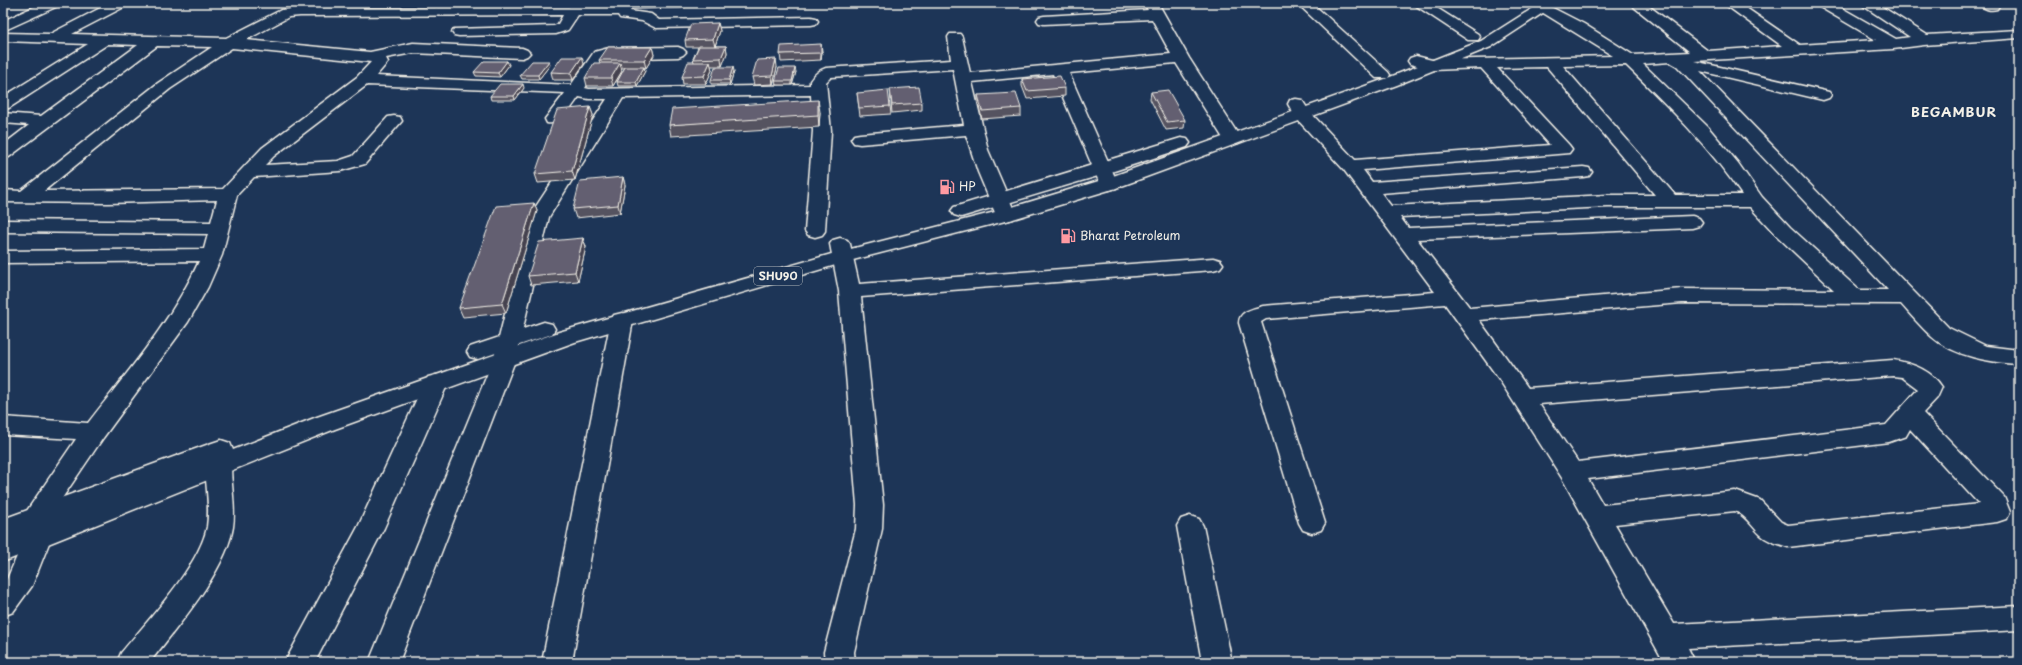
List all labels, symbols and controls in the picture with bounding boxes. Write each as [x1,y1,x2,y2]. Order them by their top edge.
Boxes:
district label: BEGAMBUR [1911,102,1997,121]
place label: HP [959,177,976,195]
fuel station icon: HP [938,178,956,196]
place label: Bharat Petroleum [1080,226,1181,244]
fuel station icon: Bharat Petroleum [1059,227,1077,245]
road number: SHU90 [754,267,802,285]

